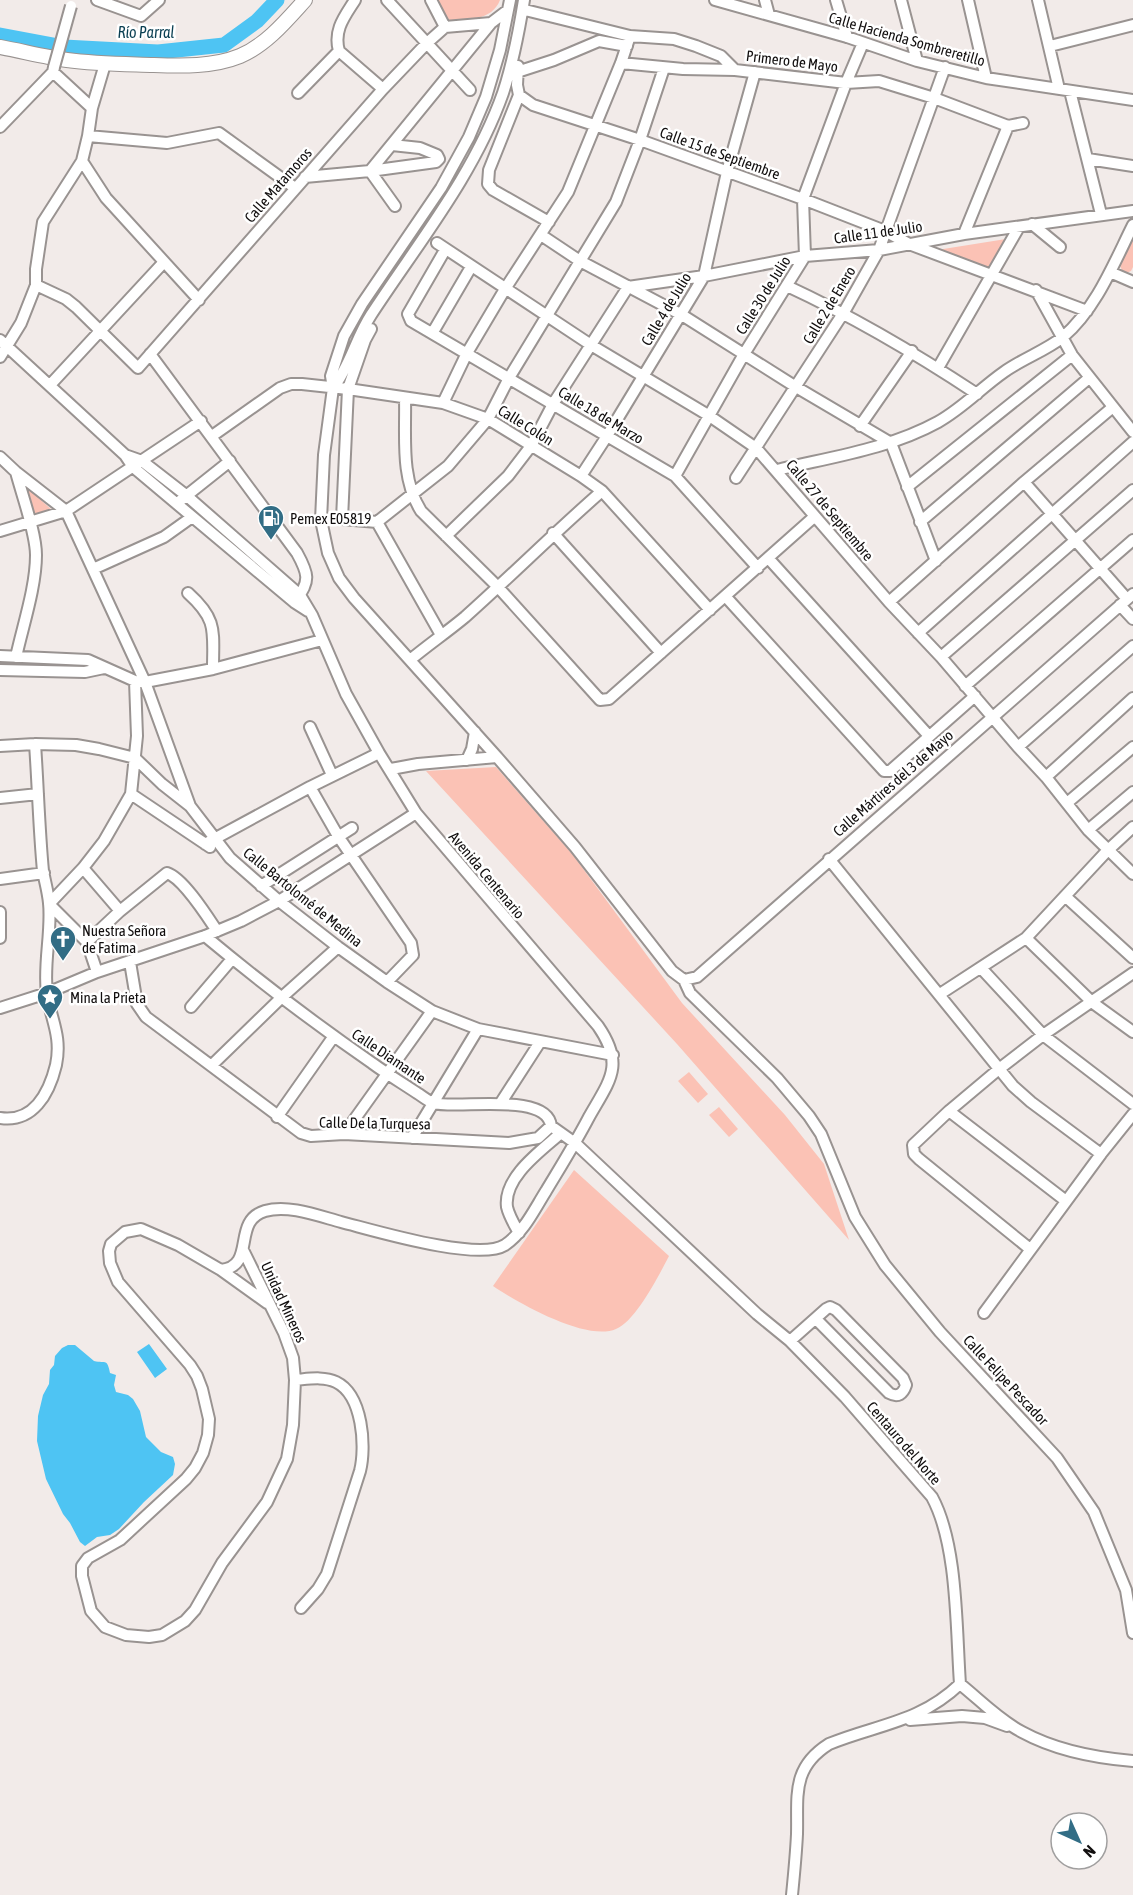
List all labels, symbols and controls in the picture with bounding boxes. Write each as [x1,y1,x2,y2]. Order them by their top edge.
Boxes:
street label: Calle Hacienda Sombreretillo [827,9,987,69]
water label: Río Parral [117,23,175,41]
street label: Primero de Mayo [745,47,839,75]
street label: Calle 15 de Septiembre [658,123,783,183]
street label: Calle Matamoros [241,144,315,226]
street label: Calle 11 de Julio [833,217,923,247]
street label: Calle 30 de Julio [732,253,794,337]
street label: Calle 2 de Enero [799,263,859,347]
street label: Calle 4 de Julio [638,269,694,349]
street label: Calle 18 de Marzo [555,383,647,447]
street label: Calle Colón [495,401,557,449]
street label: Calle 27 de Septiembre [783,456,877,564]
fuel station icon: Pemex E05819 [256,503,286,541]
place label: Pemex E05819 [290,510,371,527]
street label: Calle Mártires del 3 de Mayo [830,726,956,840]
street label: Avenida Centenario [446,828,528,922]
street label: Calle Bartolomé de Medina [240,844,366,950]
place label: Nuestra Señora de Fatima [82,922,166,956]
church icon: Nuestra Señora de Fatima [48,924,78,962]
place icon: Mina la Prieta [35,982,65,1020]
place label: Mina la Prieta [70,989,146,1006]
street label: Calle Diamante [349,1025,429,1087]
street label: Calle De la Turquesa [319,1114,431,1132]
street label: Unidad Mineros [258,1259,310,1345]
street label: Calle Felipe Pescador [960,1332,1052,1429]
street label: Centauro del Norte [863,1398,945,1488]
north arrow [1049,1811,1109,1871]
text: N [1080,1842,1099,1861]

